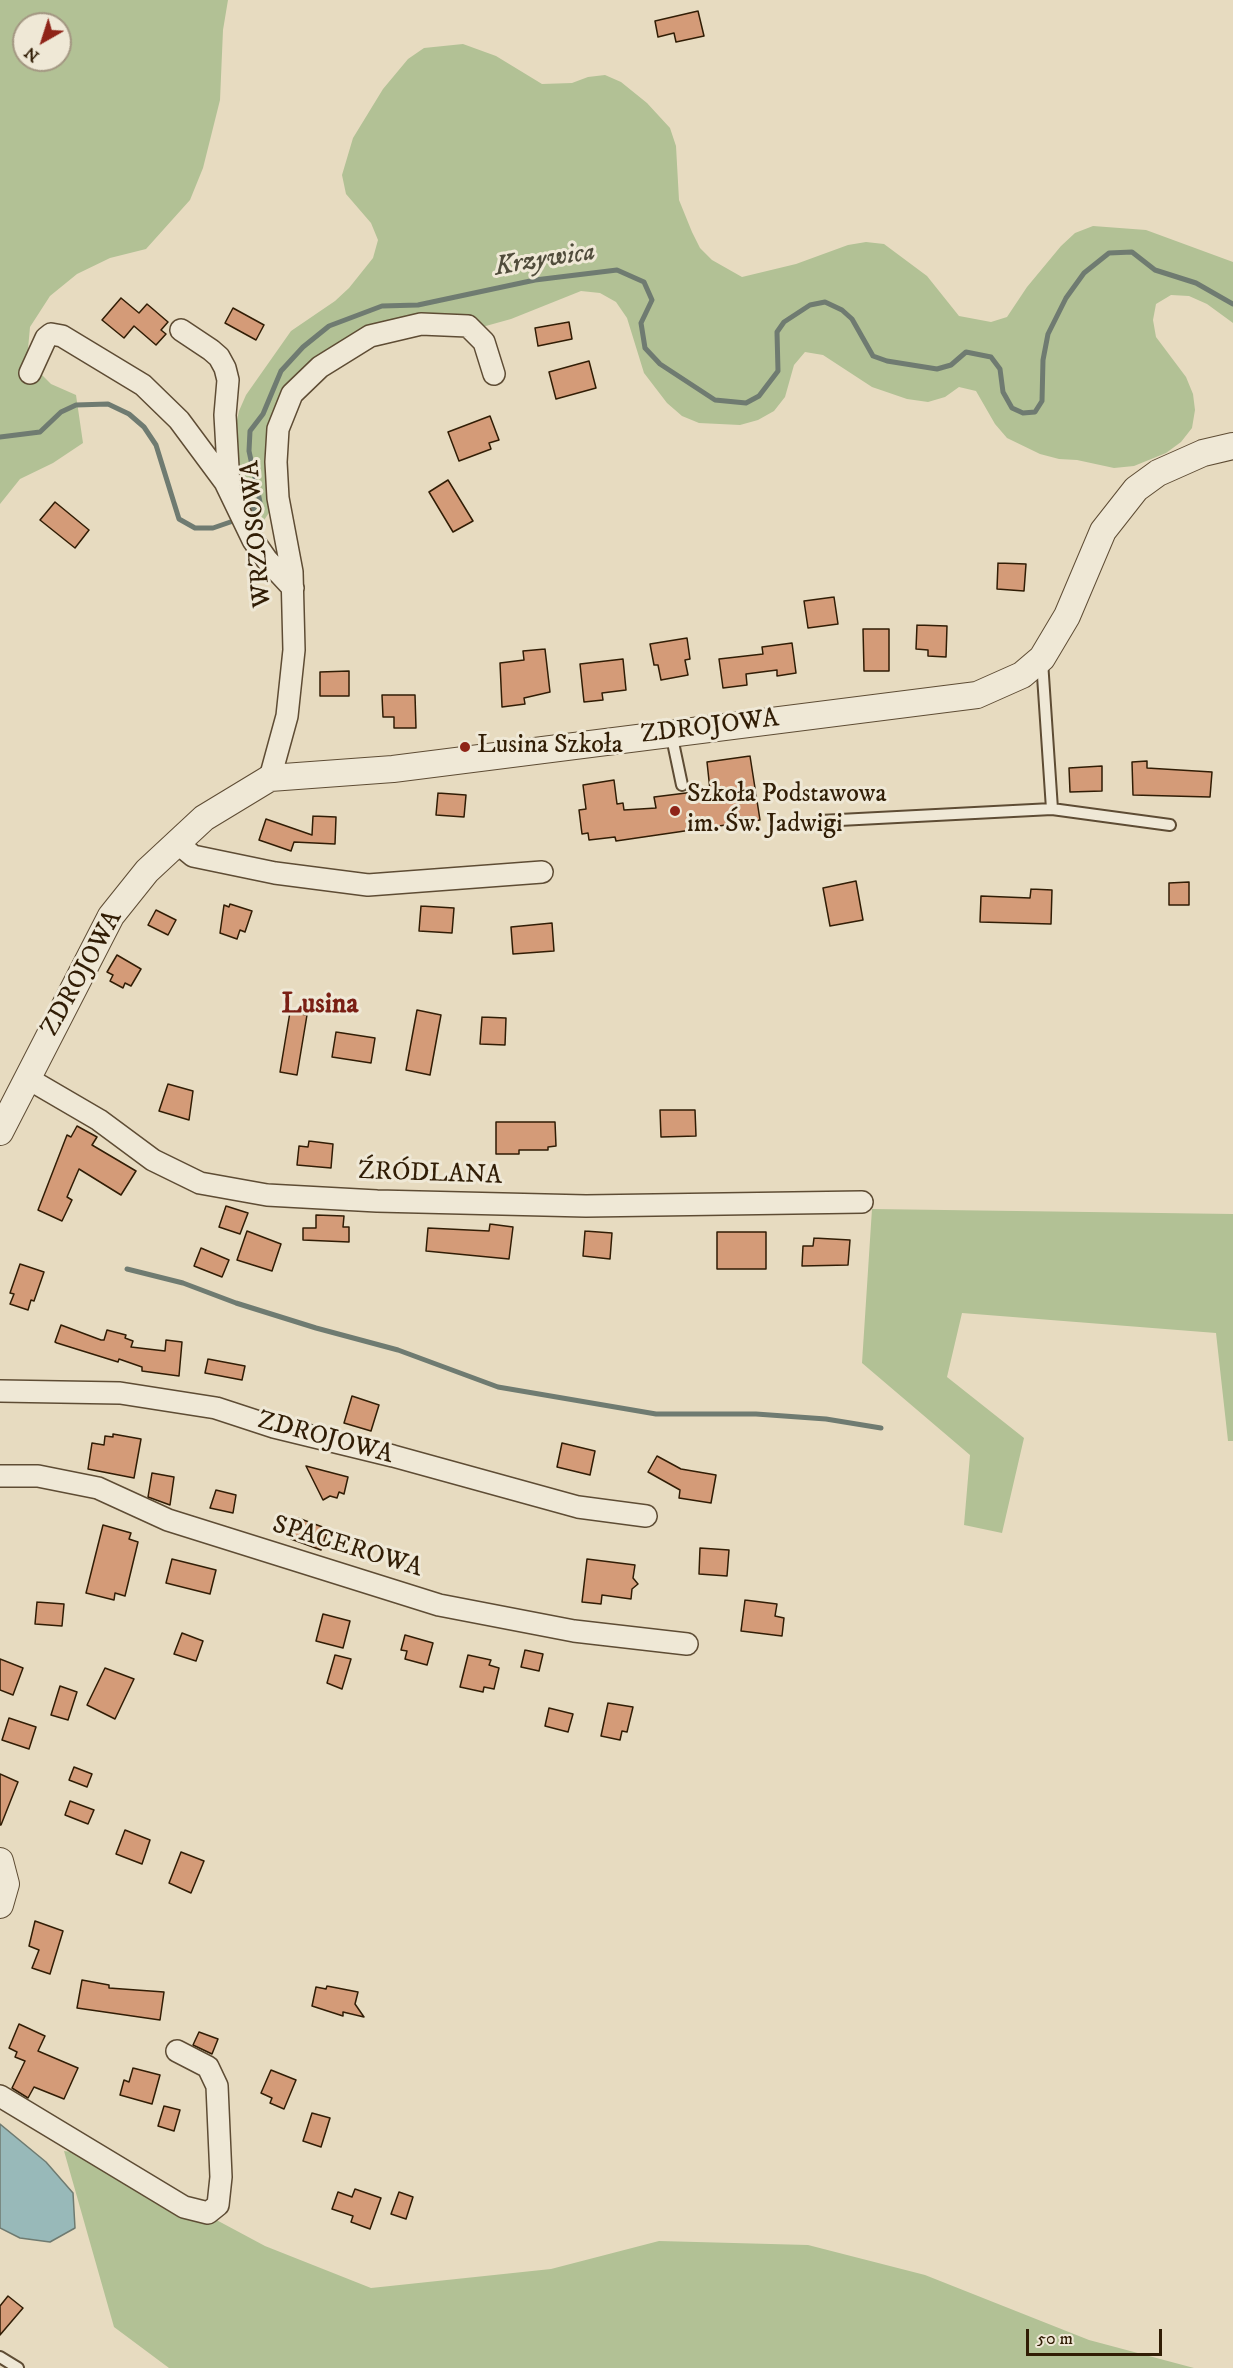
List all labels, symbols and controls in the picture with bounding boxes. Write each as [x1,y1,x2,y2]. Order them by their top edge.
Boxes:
north arrow [12,12,72,72]
text: N [21,43,43,66]
water label: Krzywica [492,237,598,285]
street label: WRZOSOWA [236,459,280,609]
street label: ZDROJOWA [639,704,781,752]
place label: Lusina Szkoła [477,731,623,763]
marker: Lusina Szkoła [458,740,472,754]
place label: Szkoła Podstawowa im. Św. Jadwigi [687,780,886,842]
marker: Szkoła Podstawowa im. Św. Jadwigi [668,804,682,818]
street label: ZDROJOWA [36,906,130,1042]
district label: Lusina [282,989,358,1023]
street label: ŹRÓDLANA [357,1157,503,1193]
street label: ZDROJOWA [254,1406,396,1472]
street label: SPACEROWA [268,1510,426,1586]
scale bar [1029,2317,1166,2355]
text: 50 m [1037,2328,1073,2350]

